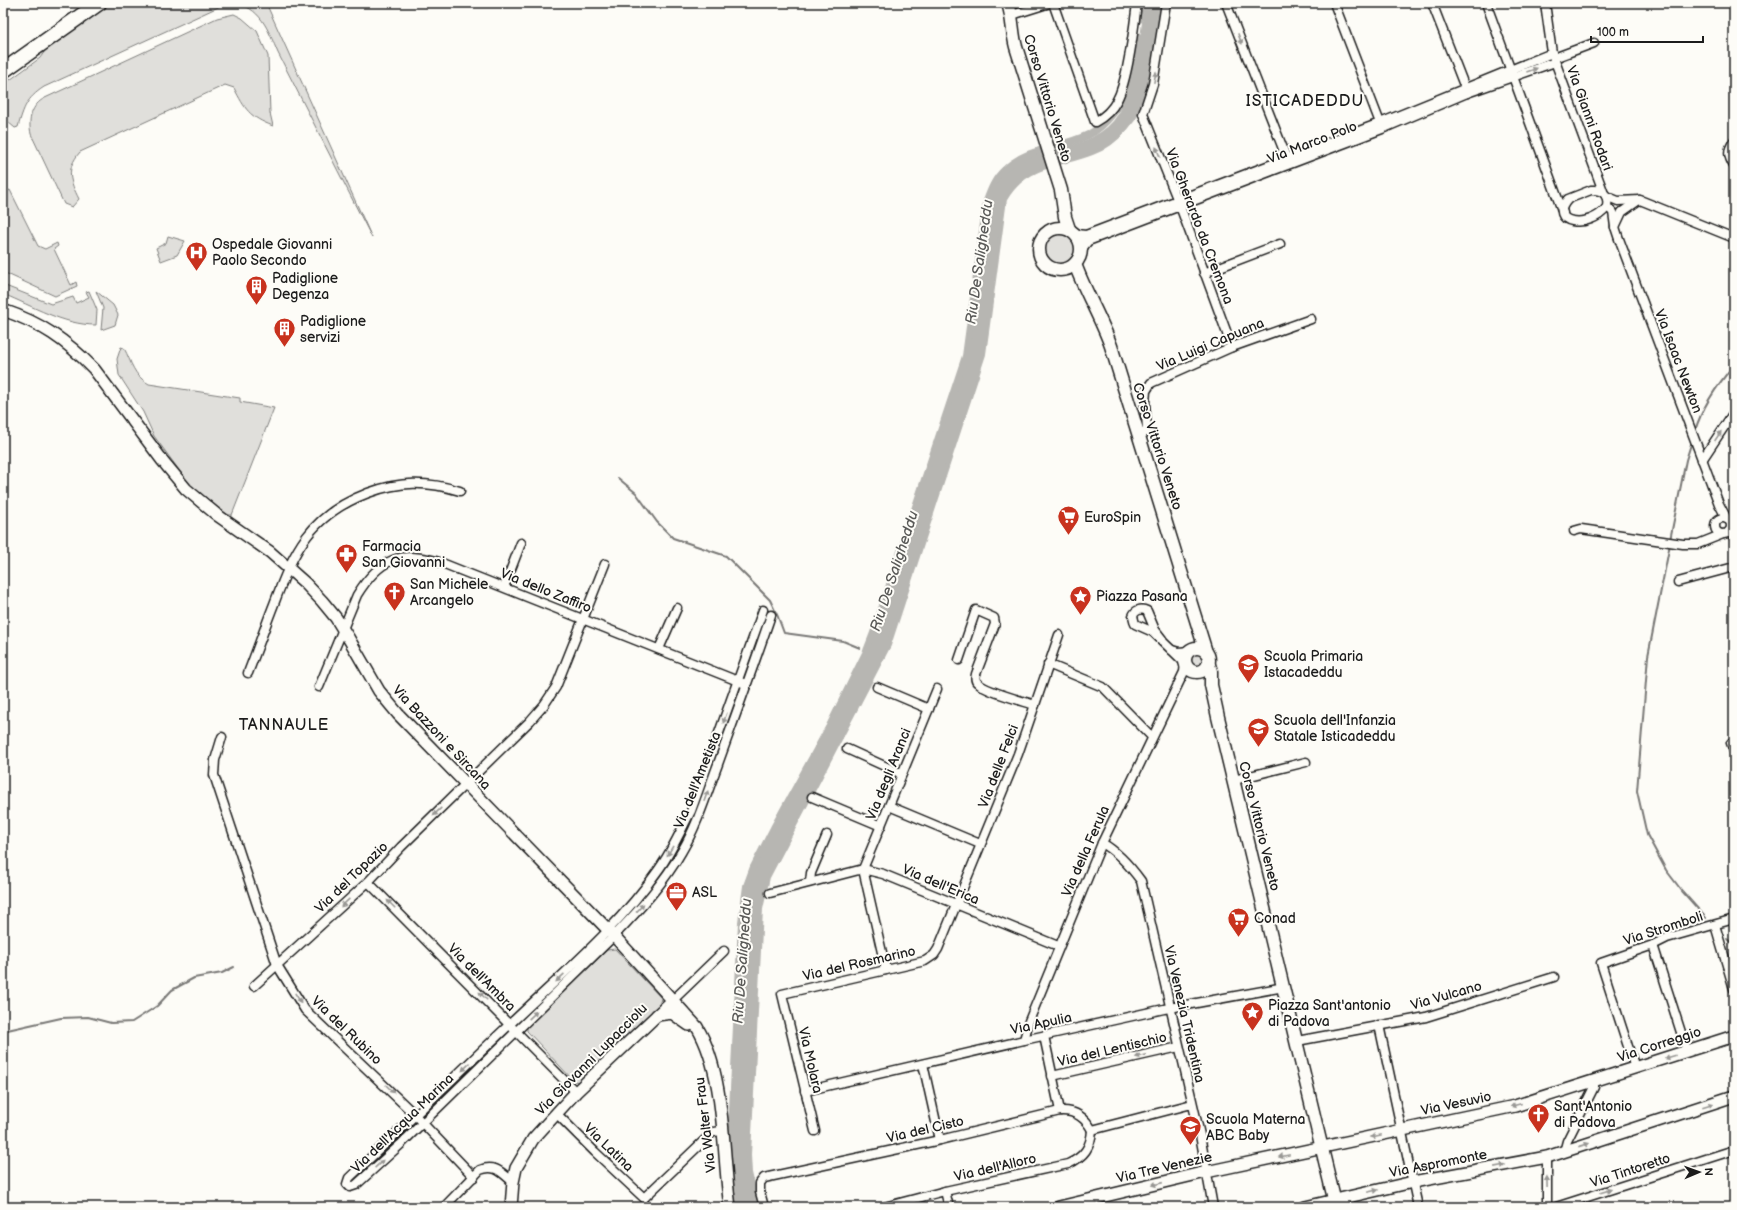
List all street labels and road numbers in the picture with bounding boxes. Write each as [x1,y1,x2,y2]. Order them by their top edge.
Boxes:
street label: Corso Vittorio Veneto [1020,32,1075,164]
street label: Via Gianni Rodari [1563,63,1616,173]
street label: Via Marco Polo [1265,118,1360,167]
street label: Via Gherardo da Cremona [1162,146,1237,307]
street label: Via Isaac Newton [1651,307,1706,416]
street label: Via Luigi Capuana [1154,314,1267,375]
street label: Corso Vittorio Veneto [1129,380,1186,512]
street label: Via dello Zaffiro [498,564,594,617]
street label: Via Bazzoni e Sircana [389,682,495,793]
street label: Via delle Felci [975,722,1022,810]
street label: Via degli Aranci [862,726,915,823]
street label: Via dell'Ametista [670,729,725,831]
street label: Corso Vittorio Veneto [1235,760,1284,893]
street label: Via della Ferula [1058,803,1113,899]
street label: Via del Topazio [311,838,392,917]
street label: Via dell'Erica [900,861,982,908]
street label: Via Stromboli [1621,908,1705,949]
street label: Via dell'Ambra [444,940,519,1015]
street label: Via del Rosmarino [801,942,917,985]
street label: Via Venezia Tridentina [1160,944,1209,1084]
street label: Via Vulcano [1409,977,1484,1014]
street label: Via del Rubino [308,992,386,1068]
street label: Via Giovanni Lupacciolu [532,1000,651,1119]
street label: Via Apulia [1009,1009,1073,1038]
street label: Via Correggio [1615,1023,1703,1066]
street label: Via Molara [795,1025,826,1095]
street label: Via del Lentischio [1056,1029,1168,1070]
street label: Via dell'Acqua Marina [348,1070,457,1177]
street label: Via Walter Frau [691,1076,720,1174]
street label: Via Vesuvio [1419,1088,1493,1119]
street label: Via del Cisto [885,1112,965,1147]
street label: Via Latina [580,1120,637,1175]
street label: Via Aspromonte [1388,1146,1488,1181]
street label: Via Tre Venezie [1115,1148,1214,1187]
street label: Via dell'Alloro [952,1150,1038,1185]
street label: Via Tintoretto [1588,1150,1672,1191]

